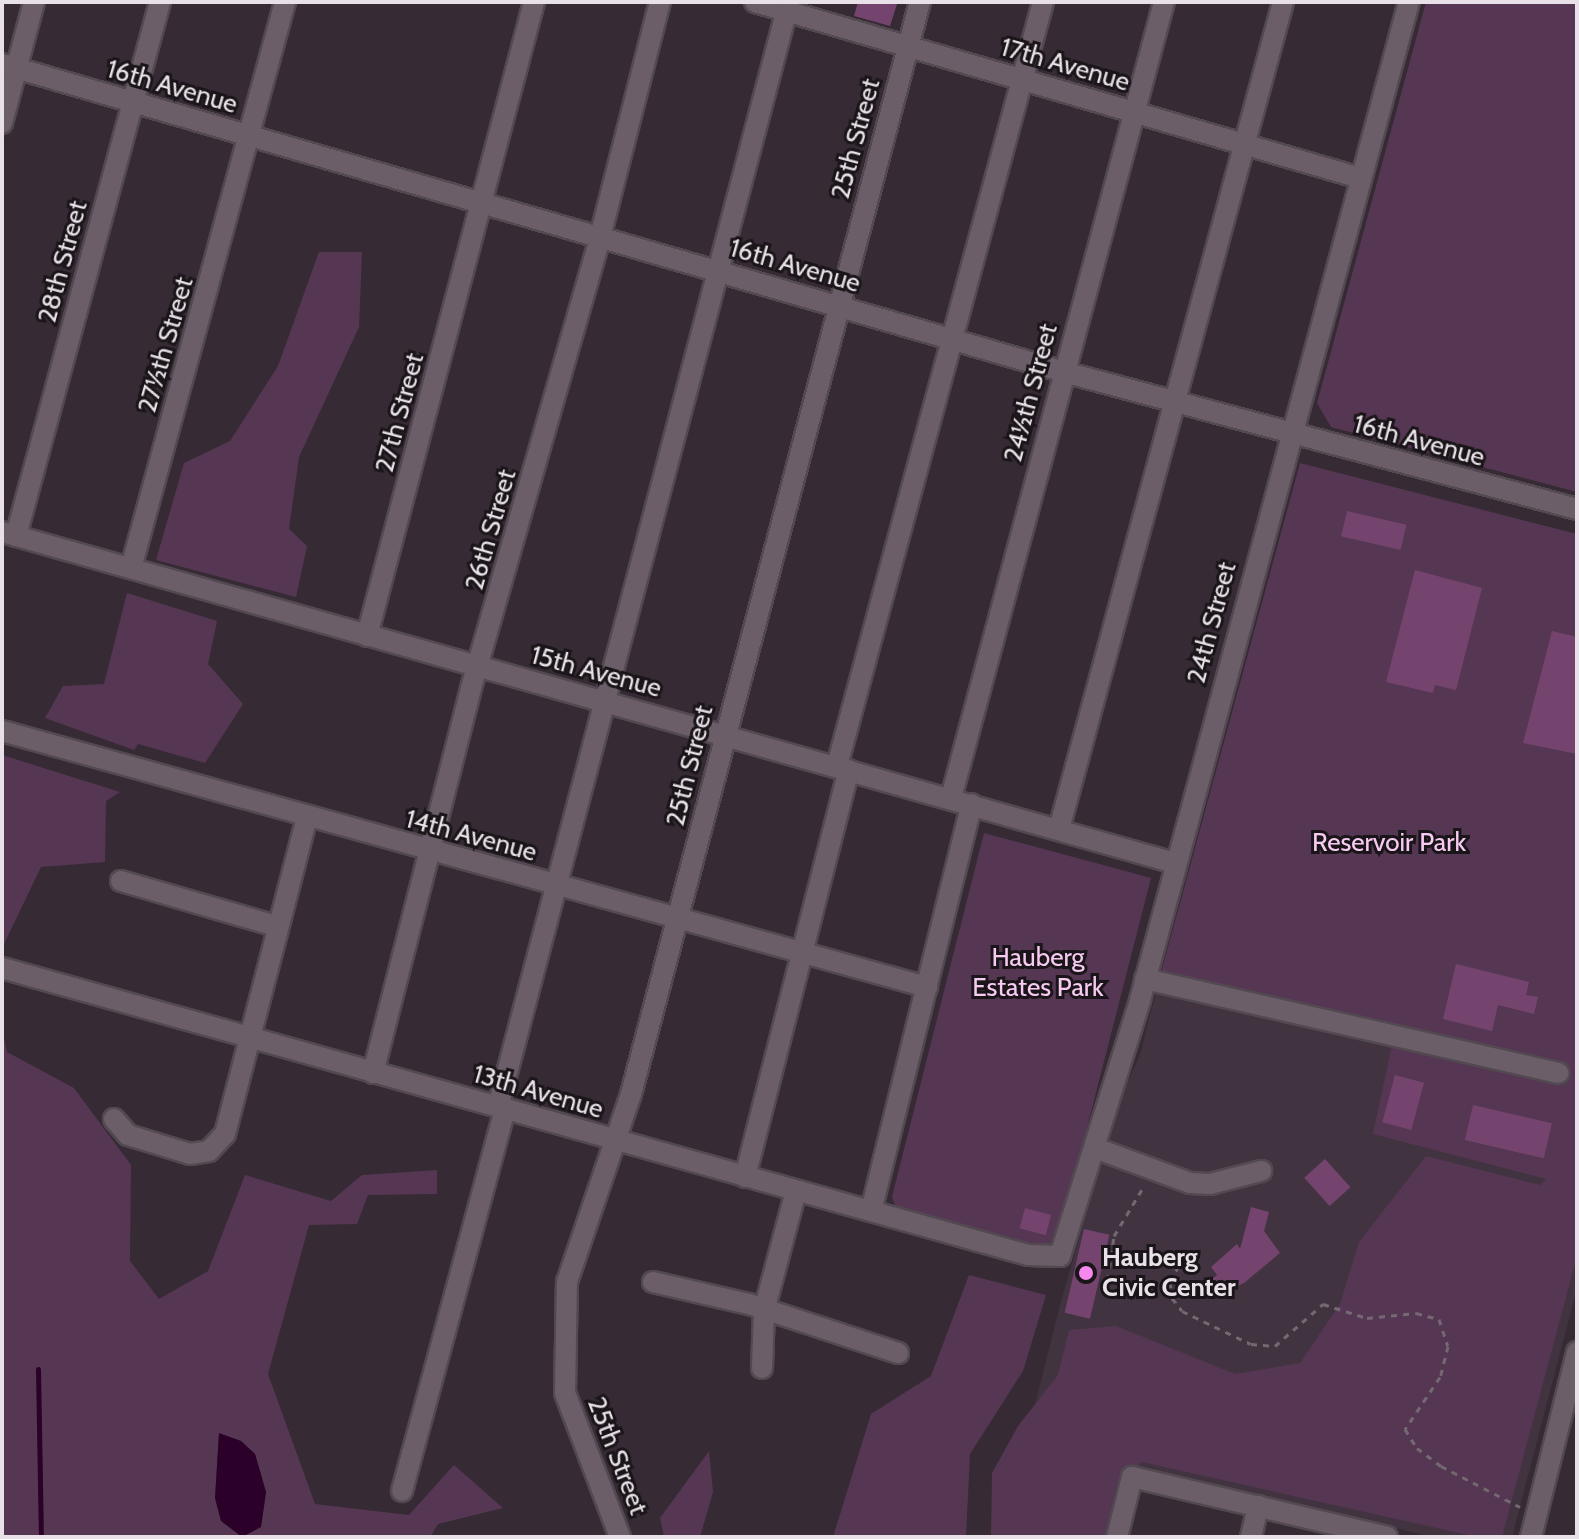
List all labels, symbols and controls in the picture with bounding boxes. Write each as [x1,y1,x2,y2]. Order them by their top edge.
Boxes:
street label: 17th Avenue [997,32,1133,98]
street label: 16th Avenue [103,53,241,121]
street label: 25th Street [825,75,887,203]
street label: 28th Street [32,198,94,326]
street label: 16th Avenue [726,232,864,300]
street label: 27½th Street [132,273,200,417]
street label: 24½th Street [998,320,1064,466]
street label: 27th Street [369,350,431,476]
street label: 16th Avenue [1350,409,1488,473]
street label: 26th Street [459,466,523,594]
street label: 24th Street [1181,559,1243,687]
street label: 15th Avenue [527,640,665,704]
street label: 25th Street [660,702,720,830]
street label: 14th Avenue [402,804,540,868]
park label: Reservoir Park [1312,827,1466,859]
park label: Hauberg Estates Park [972,942,1104,1004]
street label: 13th Avenue [469,1059,607,1125]
place label: Hauberg Civic Center [1102,1242,1236,1304]
marker: Hauberg Civic Center [1077,1264,1095,1282]
street label: 25th Street [580,1393,654,1519]

